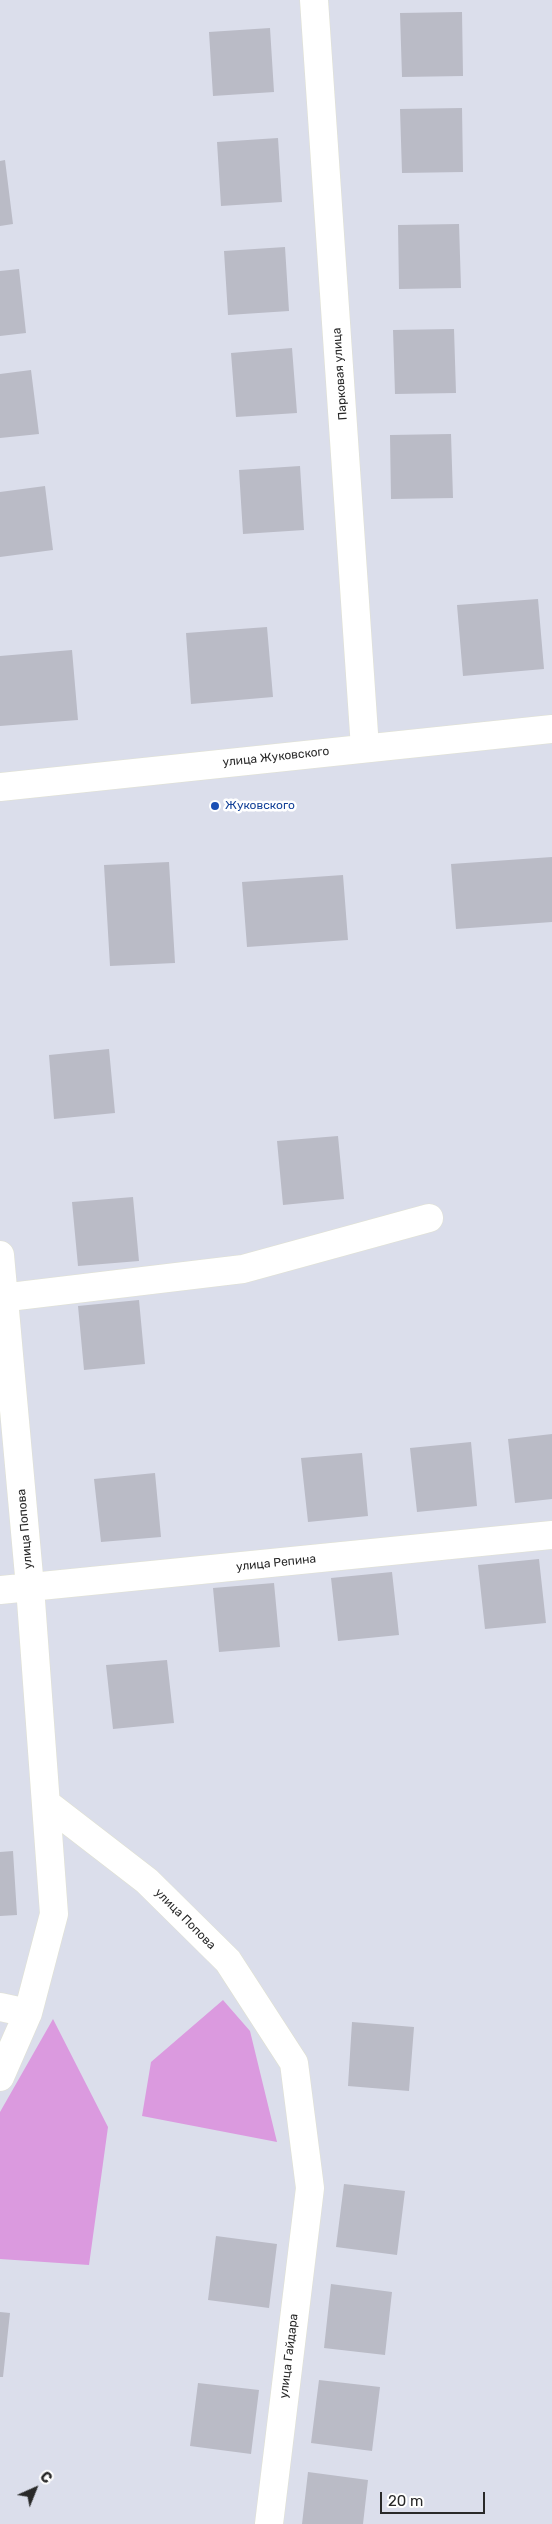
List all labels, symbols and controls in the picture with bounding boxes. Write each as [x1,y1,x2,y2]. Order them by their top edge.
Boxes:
street label: Парковая улица [330,327,350,421]
street label: улица Жуковского [222,744,330,770]
place label: Жуковского [225,799,295,813]
marker: Жуковского [209,800,221,812]
street label: улица Попова [14,1488,36,1570]
street label: улица Репина [235,1552,317,1574]
street label: улица Попова [152,1886,218,1952]
street label: улица Гайдара [277,2313,301,2399]
north arrow [10,2464,60,2514]
text: С [36,2468,55,2487]
scale bar [382,2482,487,2514]
text: 20 m [388,2492,423,2510]

